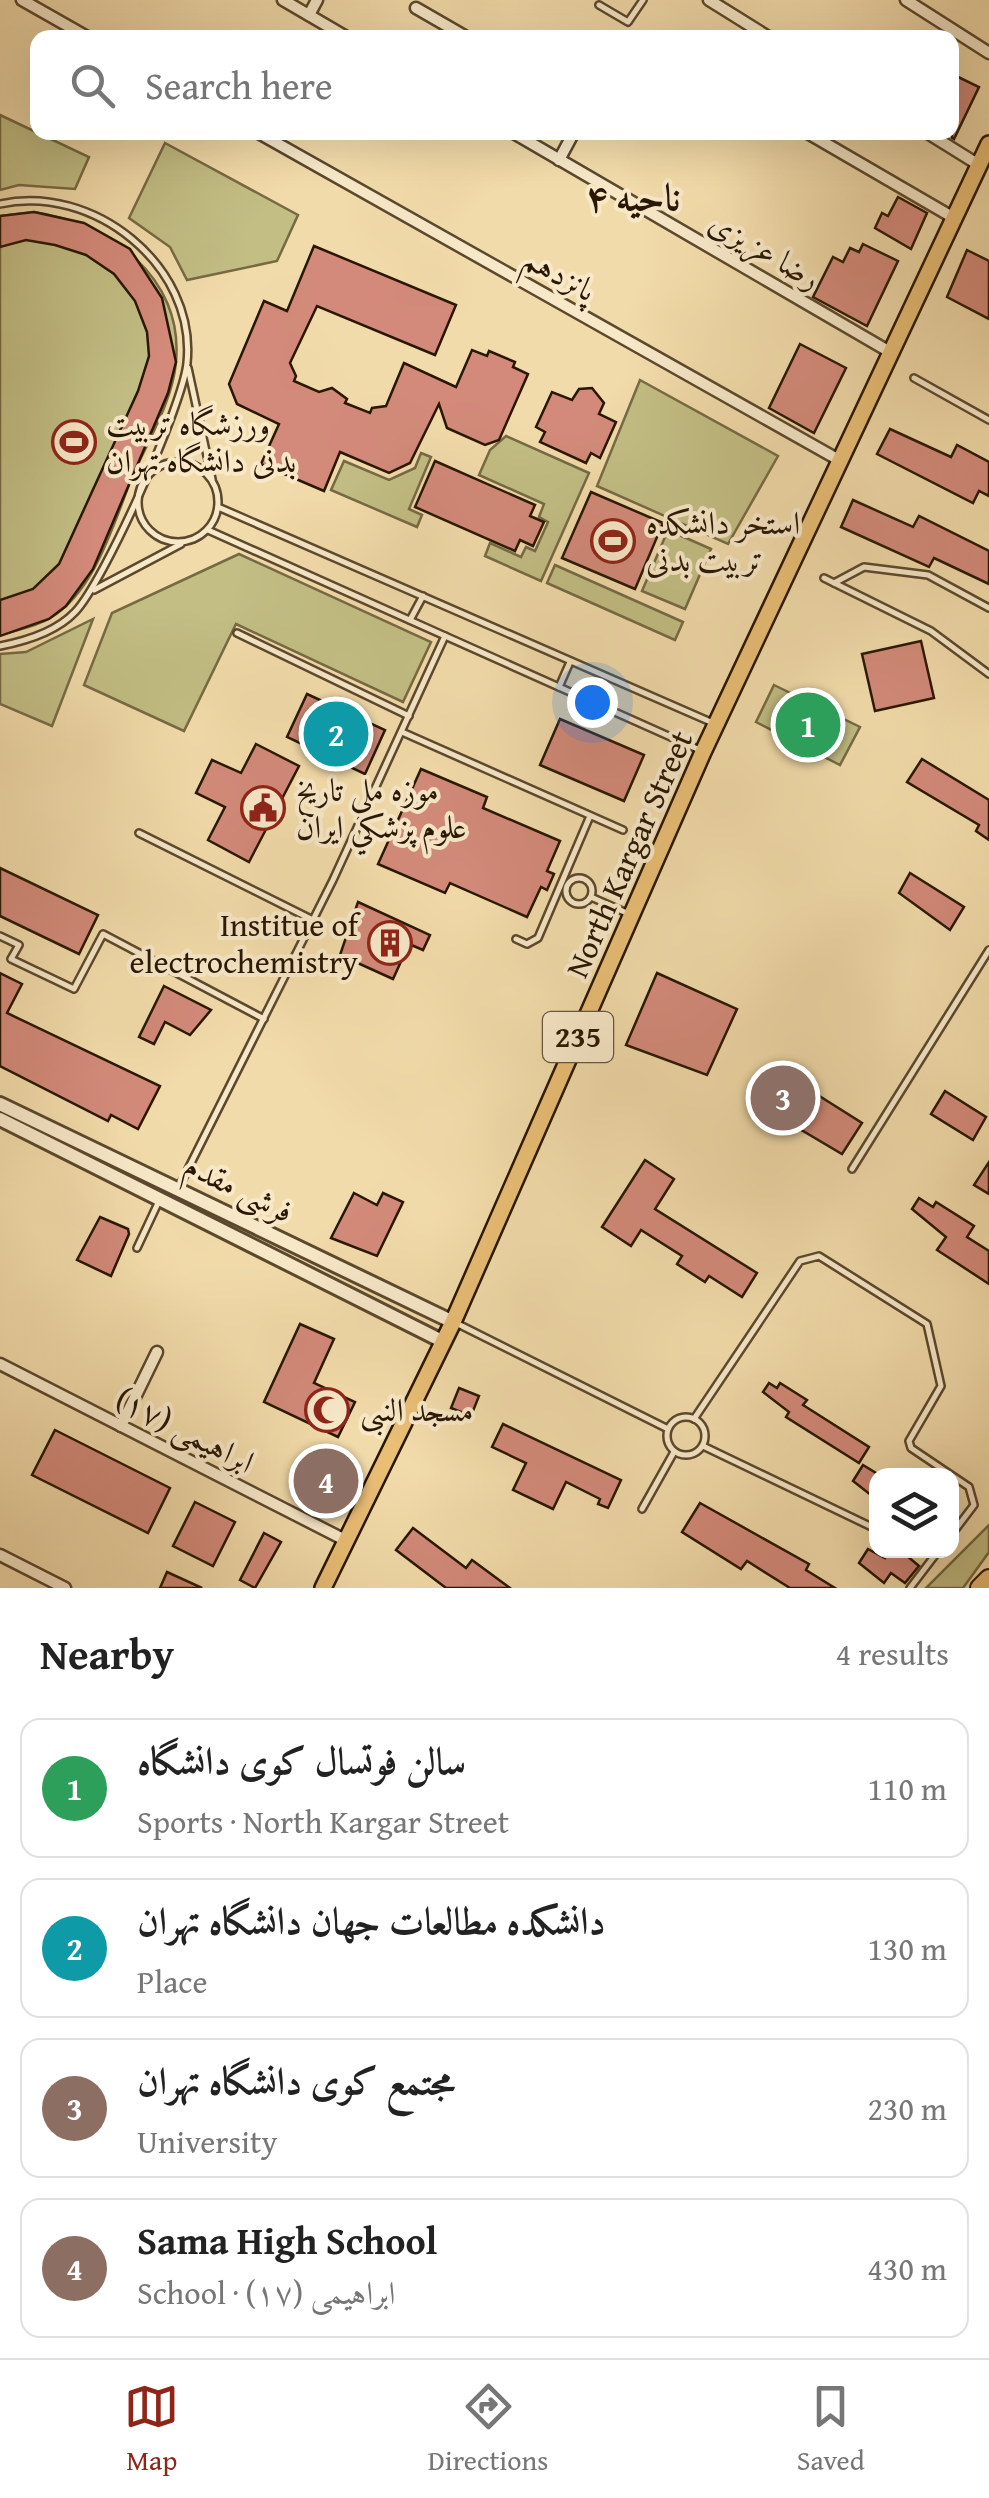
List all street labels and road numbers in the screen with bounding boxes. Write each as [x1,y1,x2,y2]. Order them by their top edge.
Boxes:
street label: رضا عزیزی [701,199,830,301]
street label: پانزدهم [512,234,607,320]
street label: North Kargar Street [553,723,704,985]
road number: 235 [543,1012,613,1062]
street label: فرشی مقدم [175,1141,302,1239]
street label: ابراهیمی (۱۷) [108,1375,263,1485]

